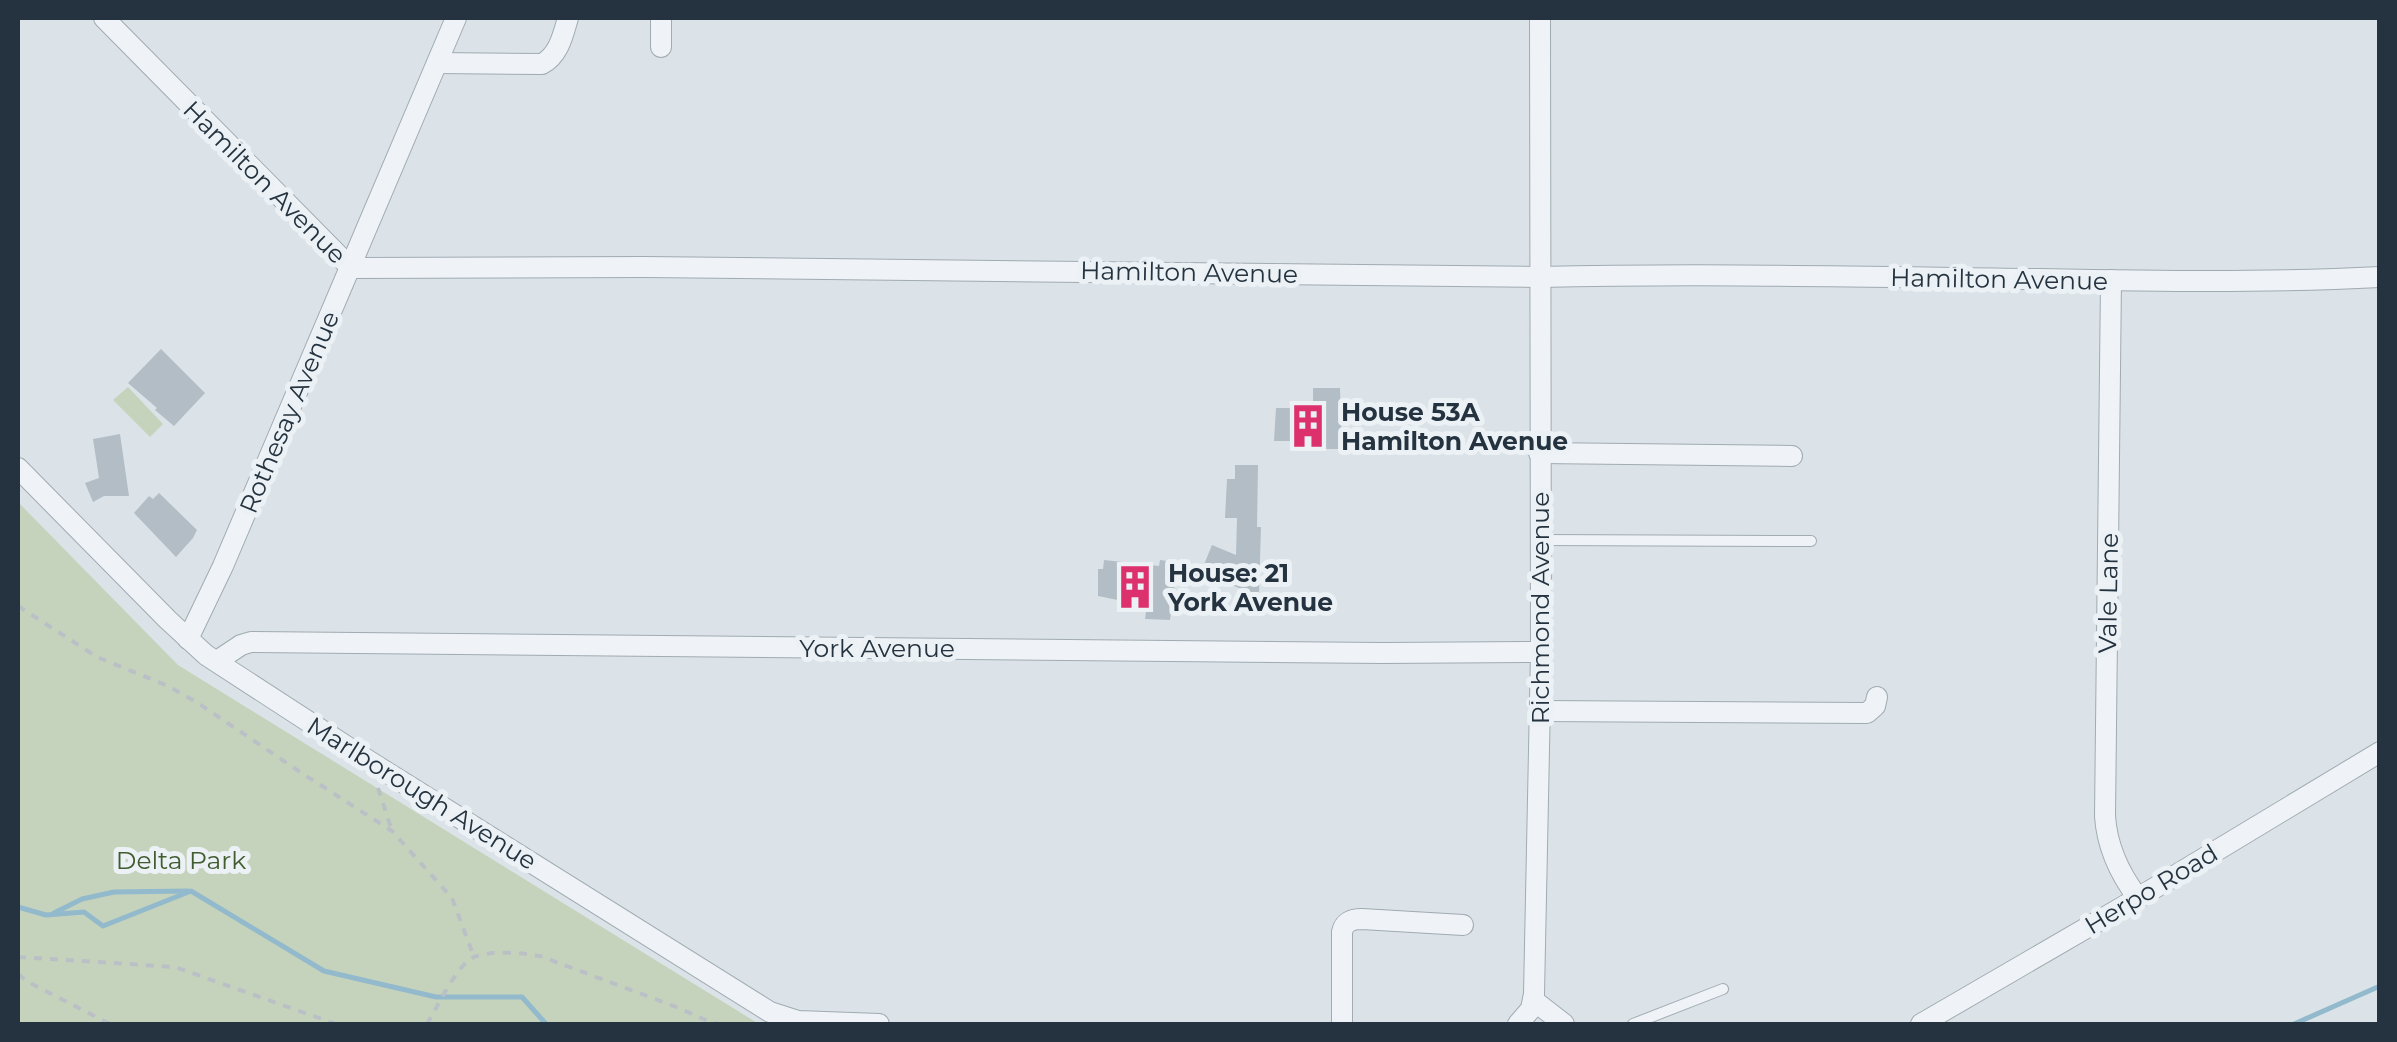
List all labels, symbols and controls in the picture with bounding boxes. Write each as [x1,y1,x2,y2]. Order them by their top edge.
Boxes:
street label: Hamilton Avenue [177,94,353,270]
street label: Hamilton Avenue [1080,255,1298,289]
street label: Hamilton Avenue [1890,262,2108,296]
street label: Rothesay Avenue [233,306,345,518]
place label: House 53A Hamilton Avenue [1341,397,1568,456]
building icon: House 53A Hamilton Avenue [1284,402,1332,450]
street label: Richmond Avenue [1525,492,1555,724]
street label: Vale Lane [2092,532,2124,654]
place label: House: 21 York Avenue [1167,558,1333,617]
building icon: House: 21 York Avenue [1111,563,1159,611]
street label: York Avenue [799,633,955,663]
street label: Marlborough Avenue [302,710,542,876]
street label: Herpo Road [2079,838,2223,940]
park label: Delta Park [116,845,246,875]

